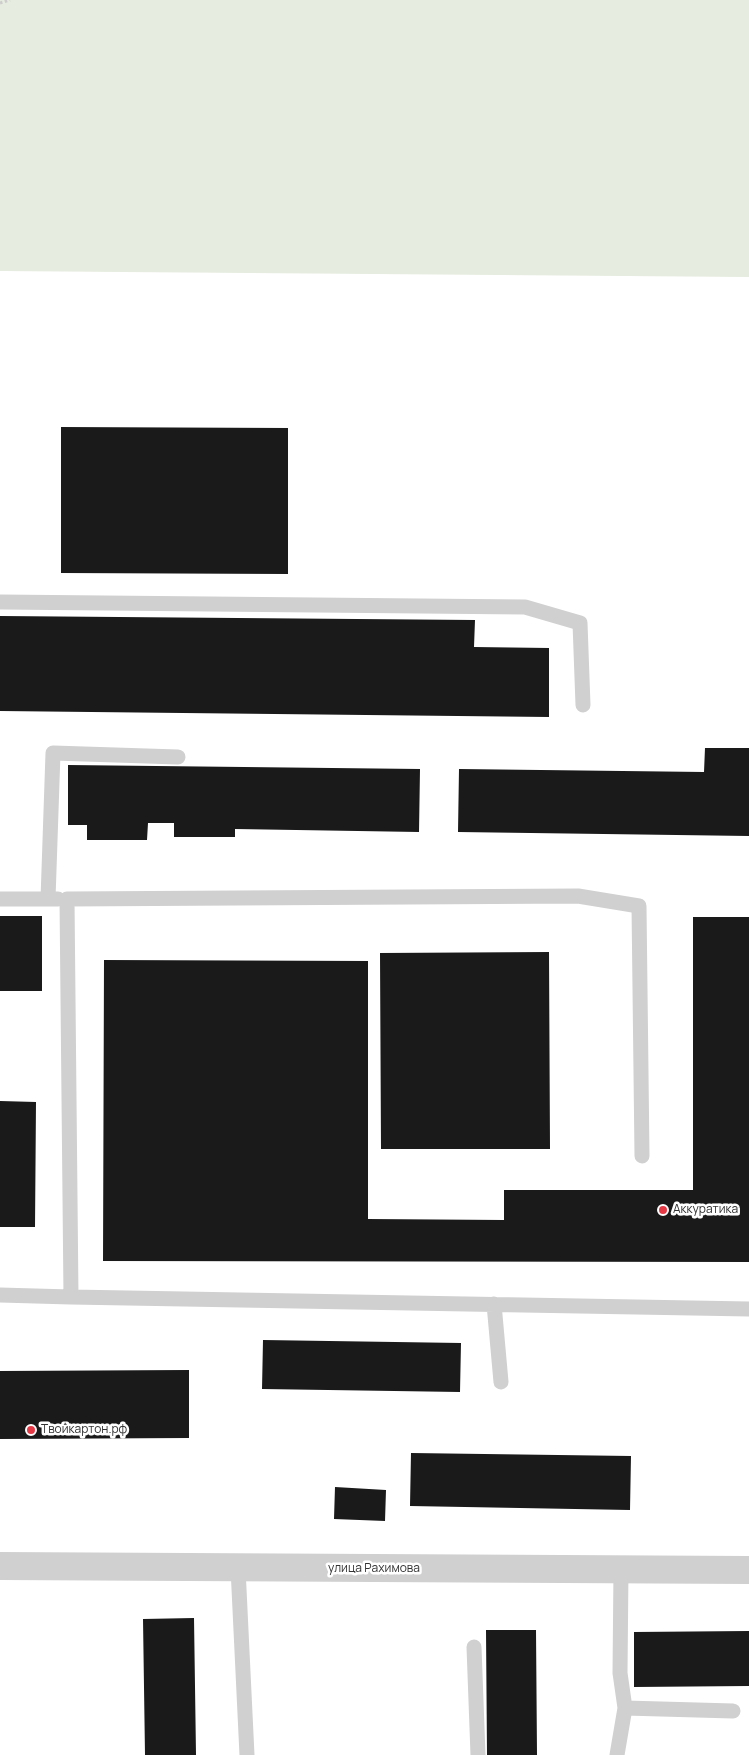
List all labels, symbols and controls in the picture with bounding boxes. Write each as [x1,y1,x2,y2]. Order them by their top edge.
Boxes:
place label: Аккуратика [673,1203,738,1217]
marker: Аккуратика [657,1204,669,1216]
place label: Твойкартон.рф [41,1423,127,1437]
marker: Твойкартон.рф [25,1424,37,1436]
street label: улица Рахимова [328,1562,420,1576]

